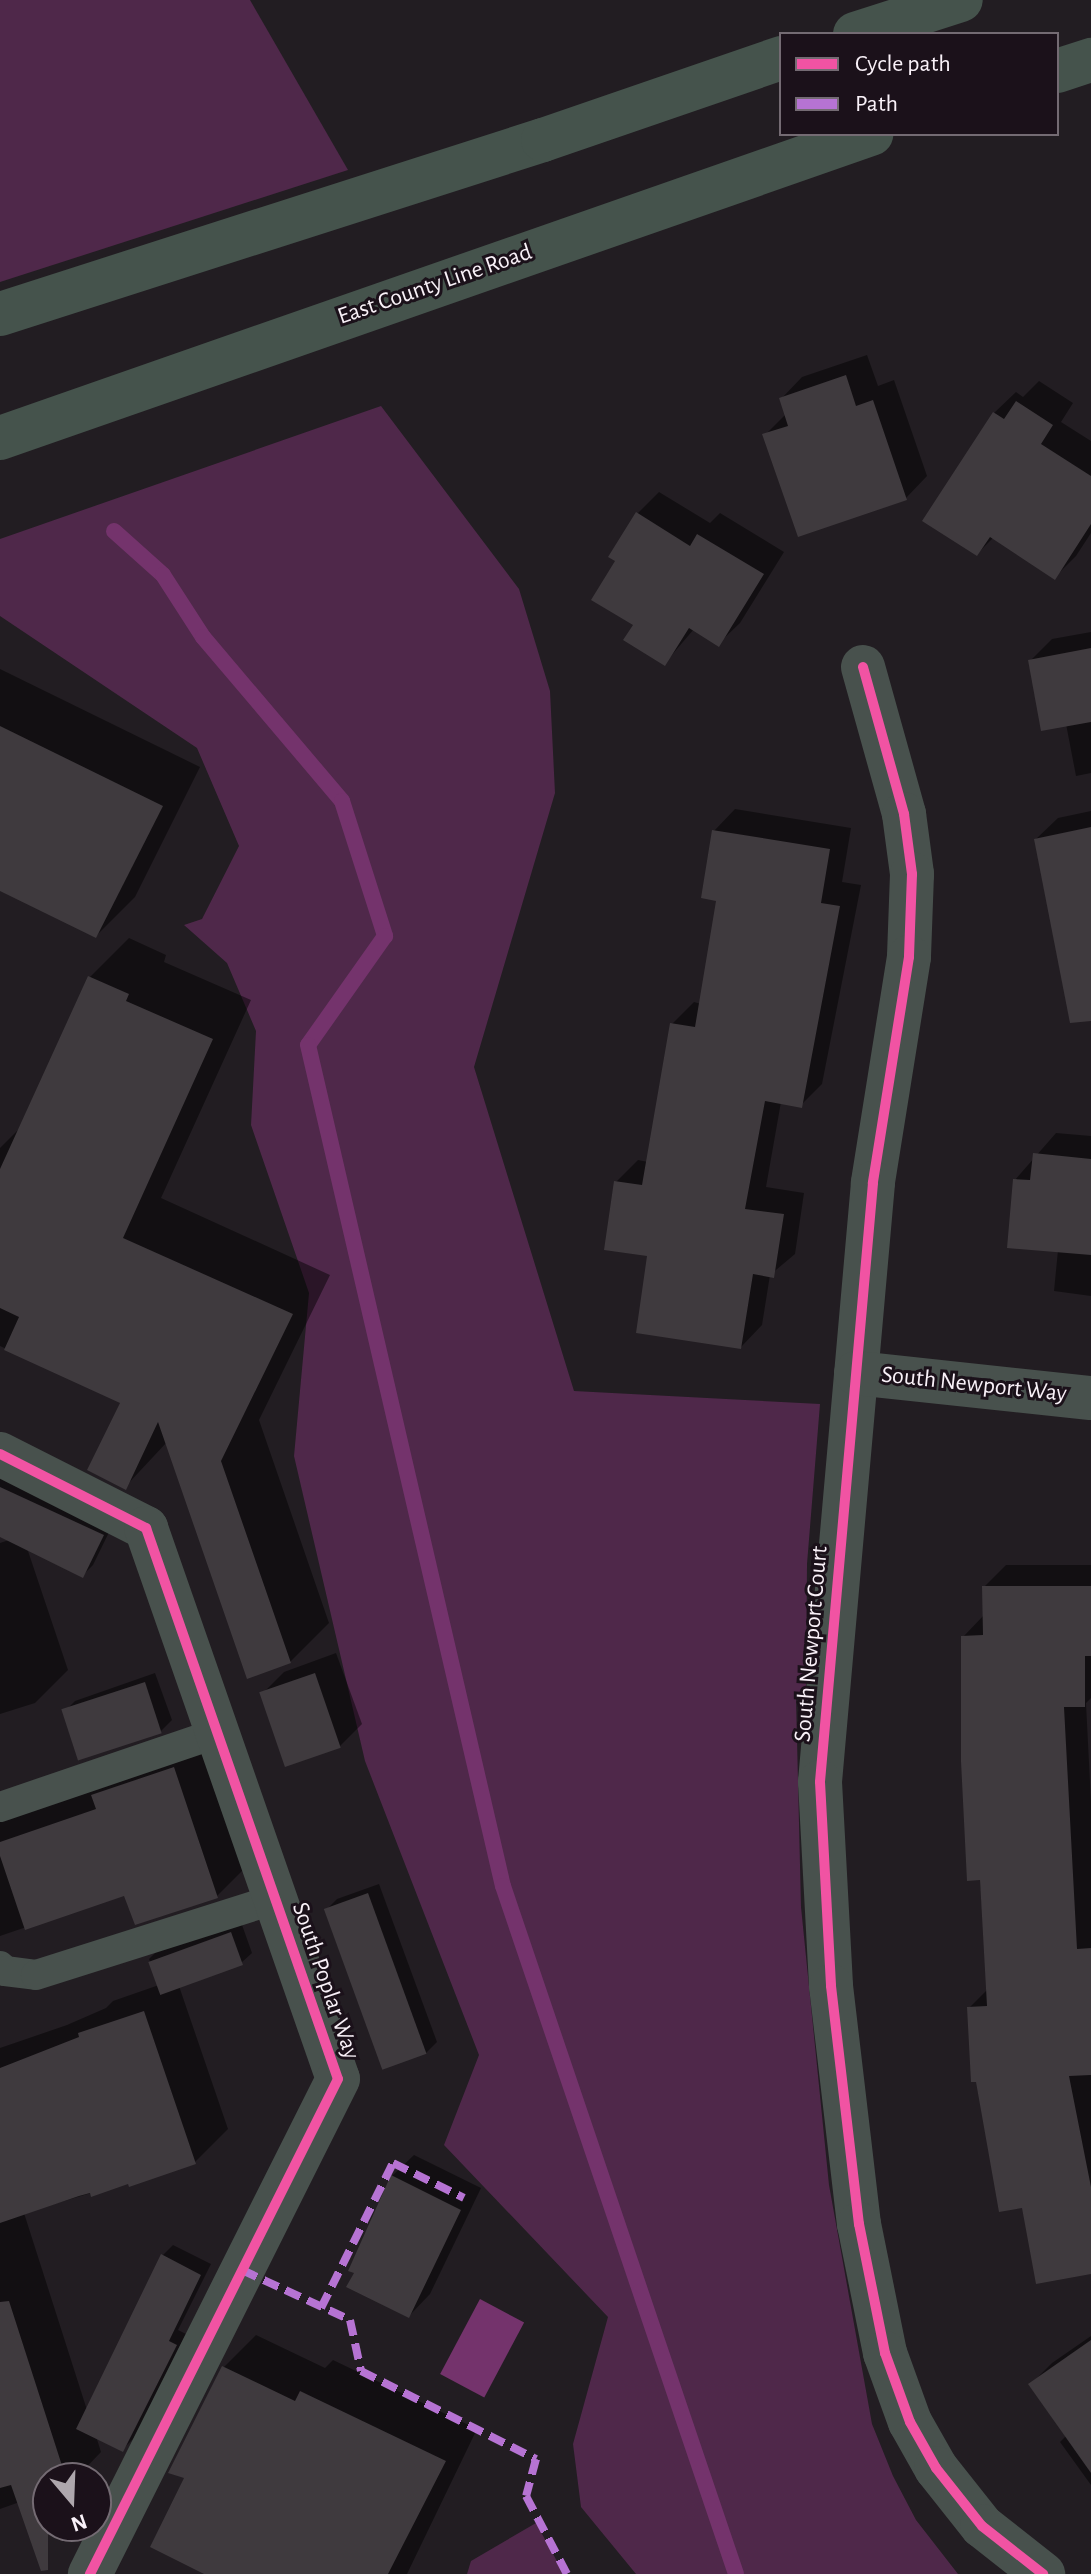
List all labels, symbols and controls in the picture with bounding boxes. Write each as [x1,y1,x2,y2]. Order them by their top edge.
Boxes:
legend [779,32,1059,136]
text: Cycle path [855,52,951,76]
text: Path [855,92,898,116]
street label: East County Line Road [334,238,536,332]
street label: South Newport Way [880,1361,1068,1409]
street label: South Newport Court [789,1545,835,1743]
street label: South Poplar Way [285,1899,365,2063]
north arrow [32,2462,112,2542]
text: N [68,2510,90,2536]

